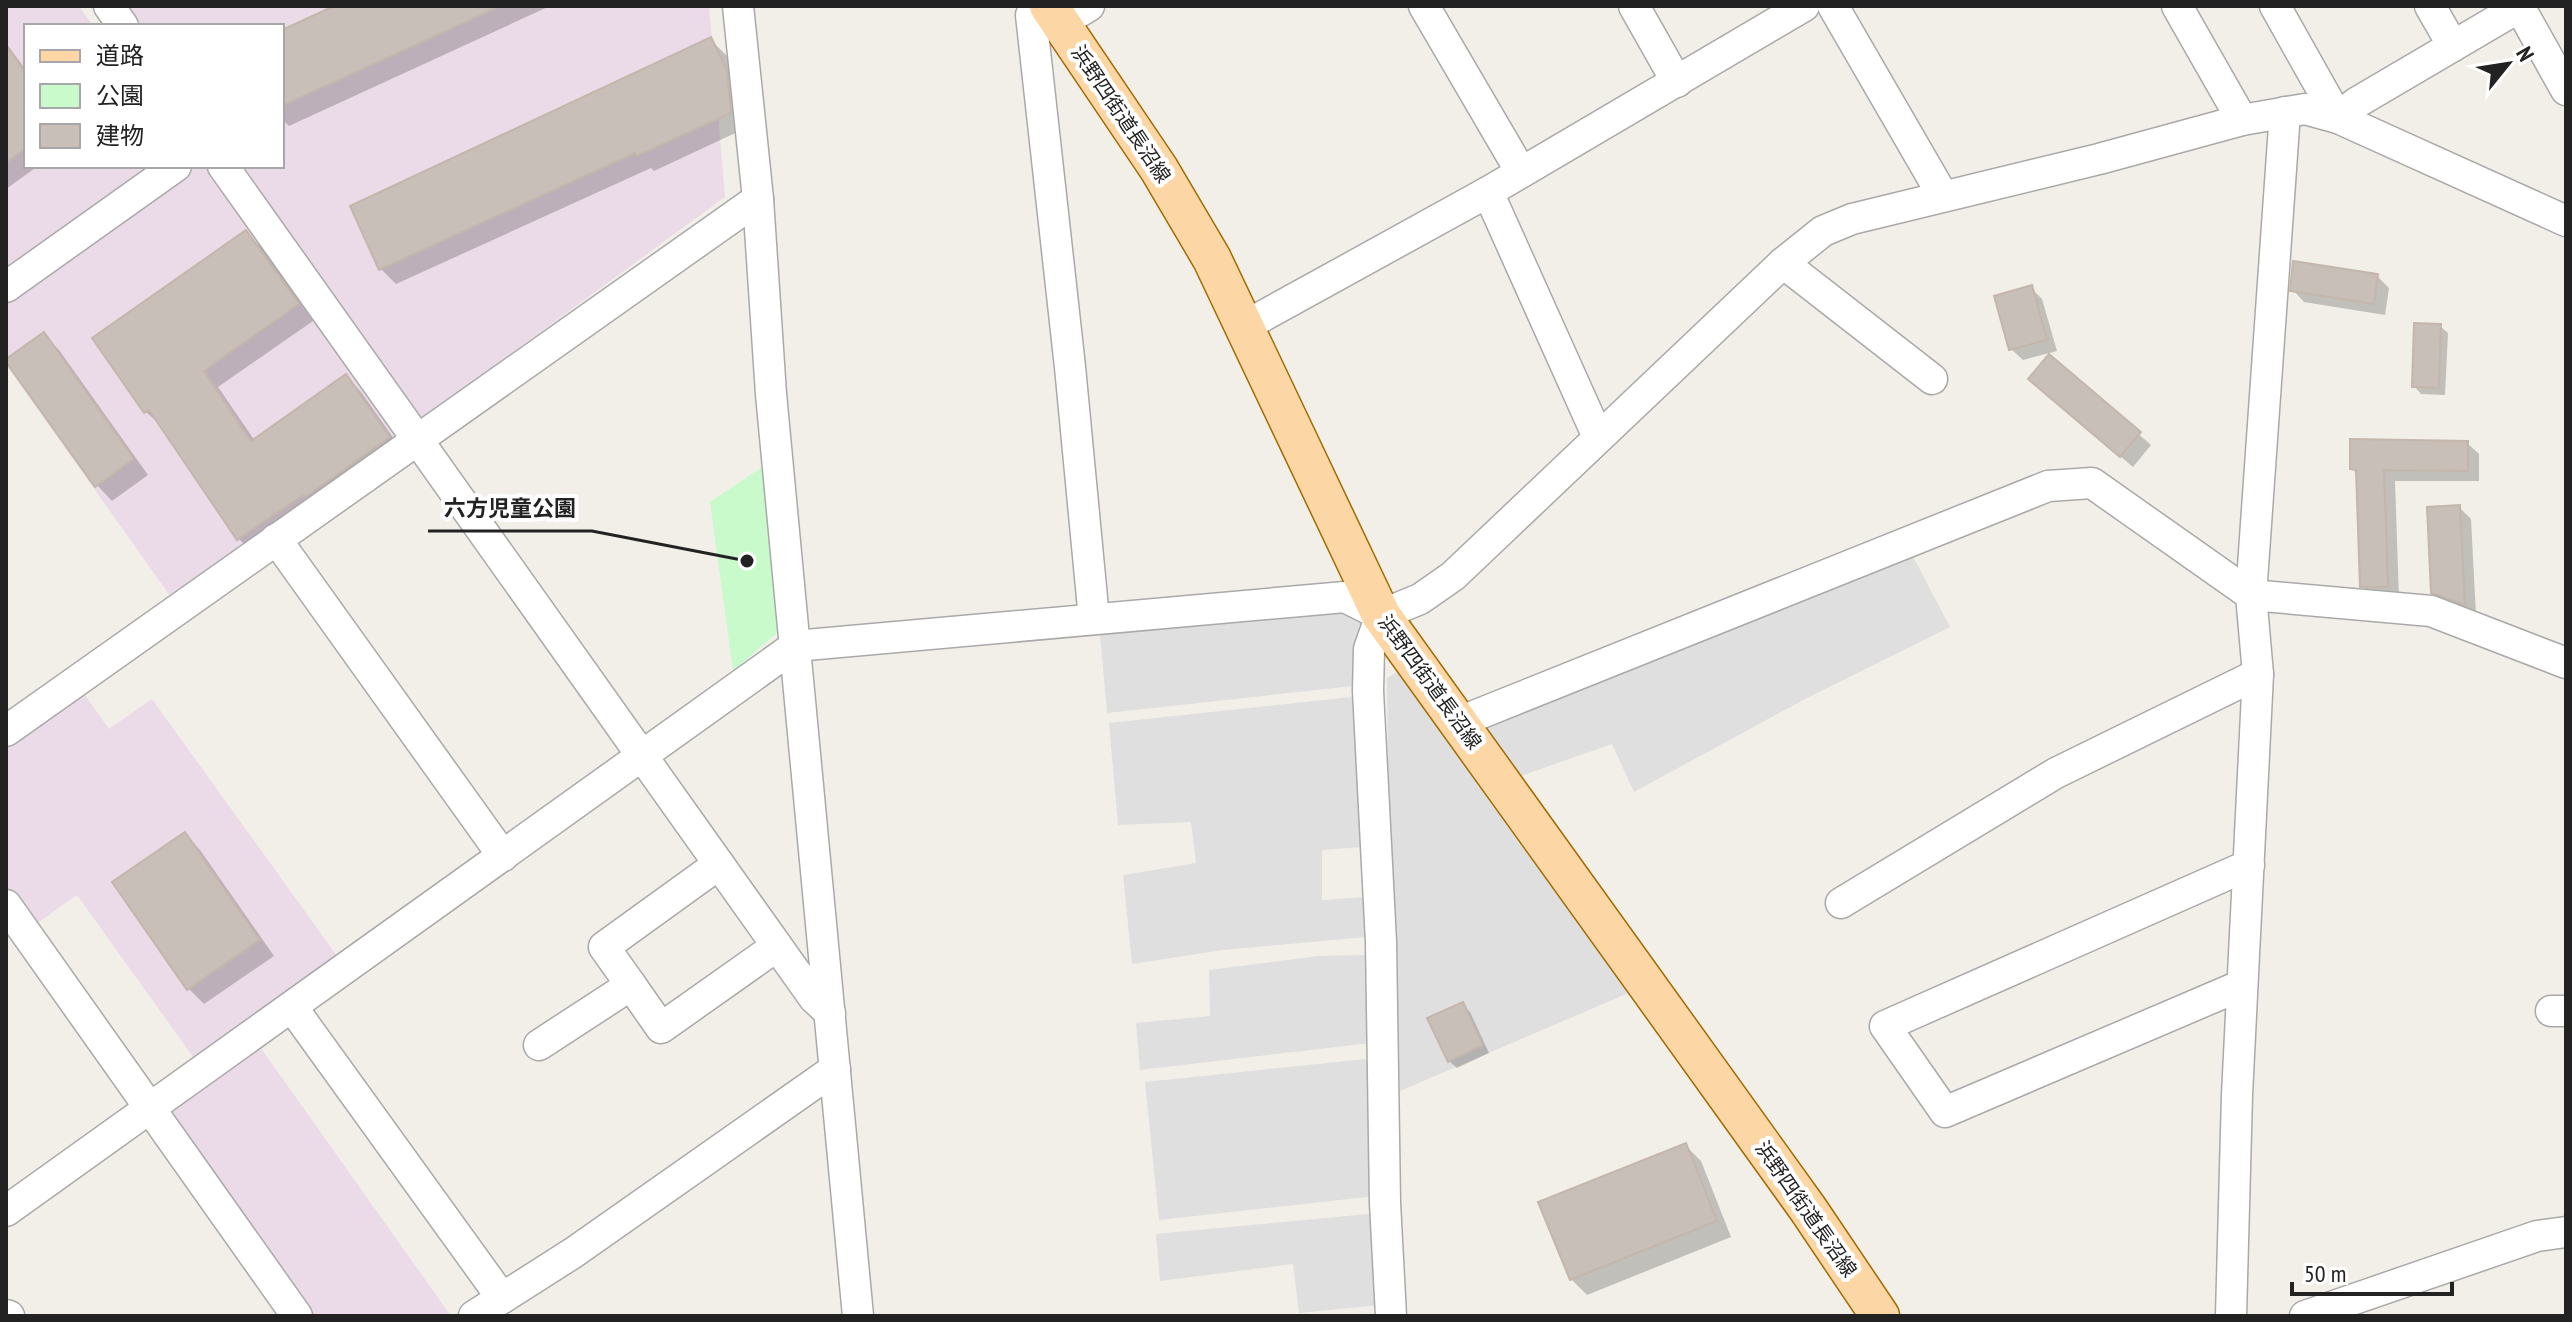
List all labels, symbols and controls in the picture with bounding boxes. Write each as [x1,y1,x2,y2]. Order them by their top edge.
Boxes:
legend [24,24,284,168]
north arrow [2468,24,2548,104]
text: 道路 [96,40,144,71]
street label: 浜野四街道長沼線 [1065,40,1177,188]
text: N [2510,42,2540,66]
text: 公園 [96,80,144,111]
text: 建物 [96,120,144,151]
callout: 六方児童公園 [428,485,592,531]
text: 六方児童公園 [444,494,576,522]
street label: 浜野四街道長沼線 [1372,610,1488,754]
street label: 浜野四街道長沼線 [1749,1136,1863,1282]
scale bar [2292,1246,2452,1296]
text: 50 m [2304,1258,2346,1289]

